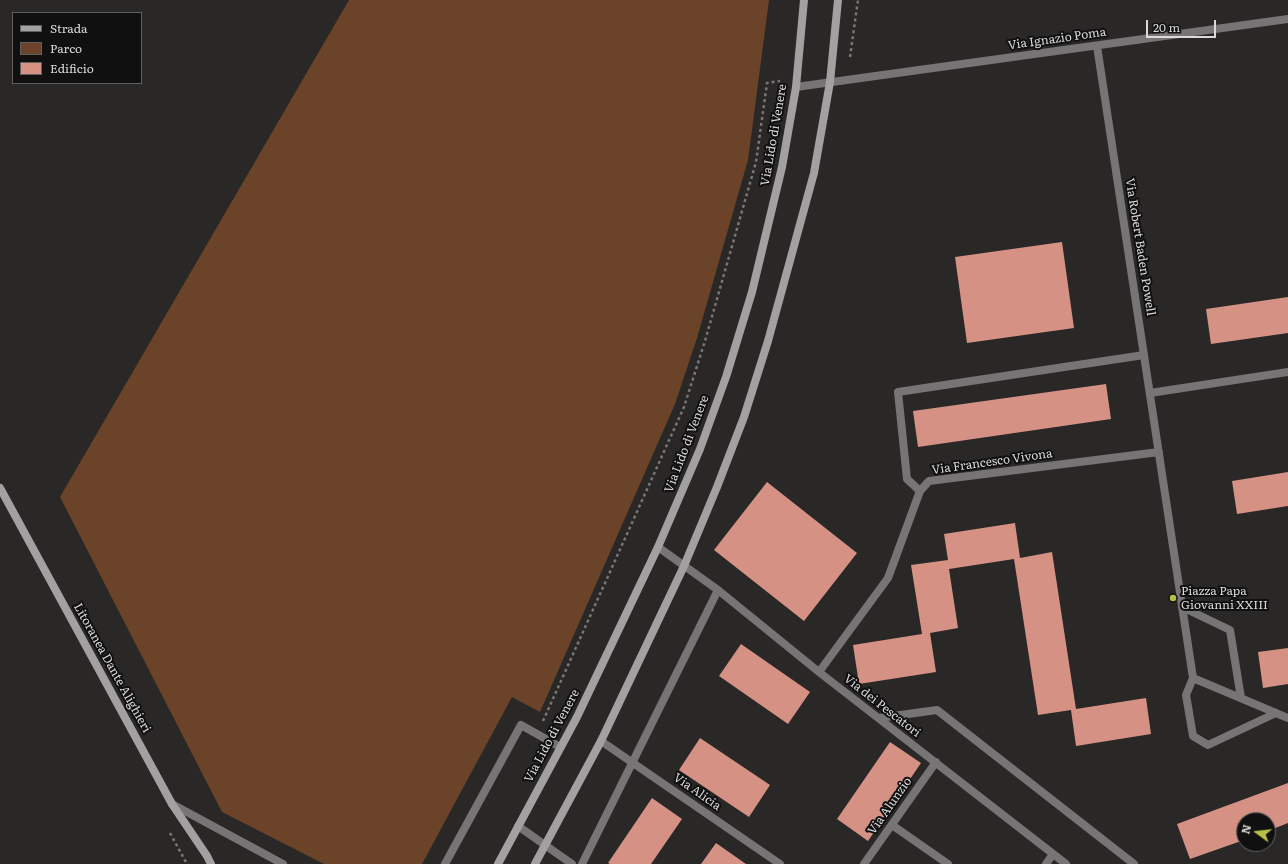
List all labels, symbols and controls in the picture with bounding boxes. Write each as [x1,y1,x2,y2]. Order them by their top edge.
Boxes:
legend [12,12,142,84]
scale bar [1148,12,1218,38]
text: 20 m [1153,18,1180,36]
text: Strada [50,19,88,37]
street label: Via Ignazio Poma [1007,25,1107,53]
text: Parco [50,39,82,57]
text: Edificio [50,59,94,77]
street label: Via Lido di Venere [758,83,790,187]
street label: Via Robert Baden Powell [1122,177,1158,317]
street label: Via Lido di Venere [662,393,712,495]
street label: Via Francesco Vivona [931,446,1053,478]
place label: Piazza Papa Giovanni XXIII [1181,584,1268,612]
marker: Piazza Papa Giovanni XXIII [1168,593,1178,603]
street label: Litoranea Dante Alighieri [70,601,154,735]
street label: Via dei Pescatori [841,672,923,740]
street label: Via Lido di Venere [521,687,583,785]
street label: Via Alicia [670,770,724,814]
street label: Via Alunzio [865,775,915,837]
north arrow [1236,812,1276,852]
text: N [1236,823,1254,836]

